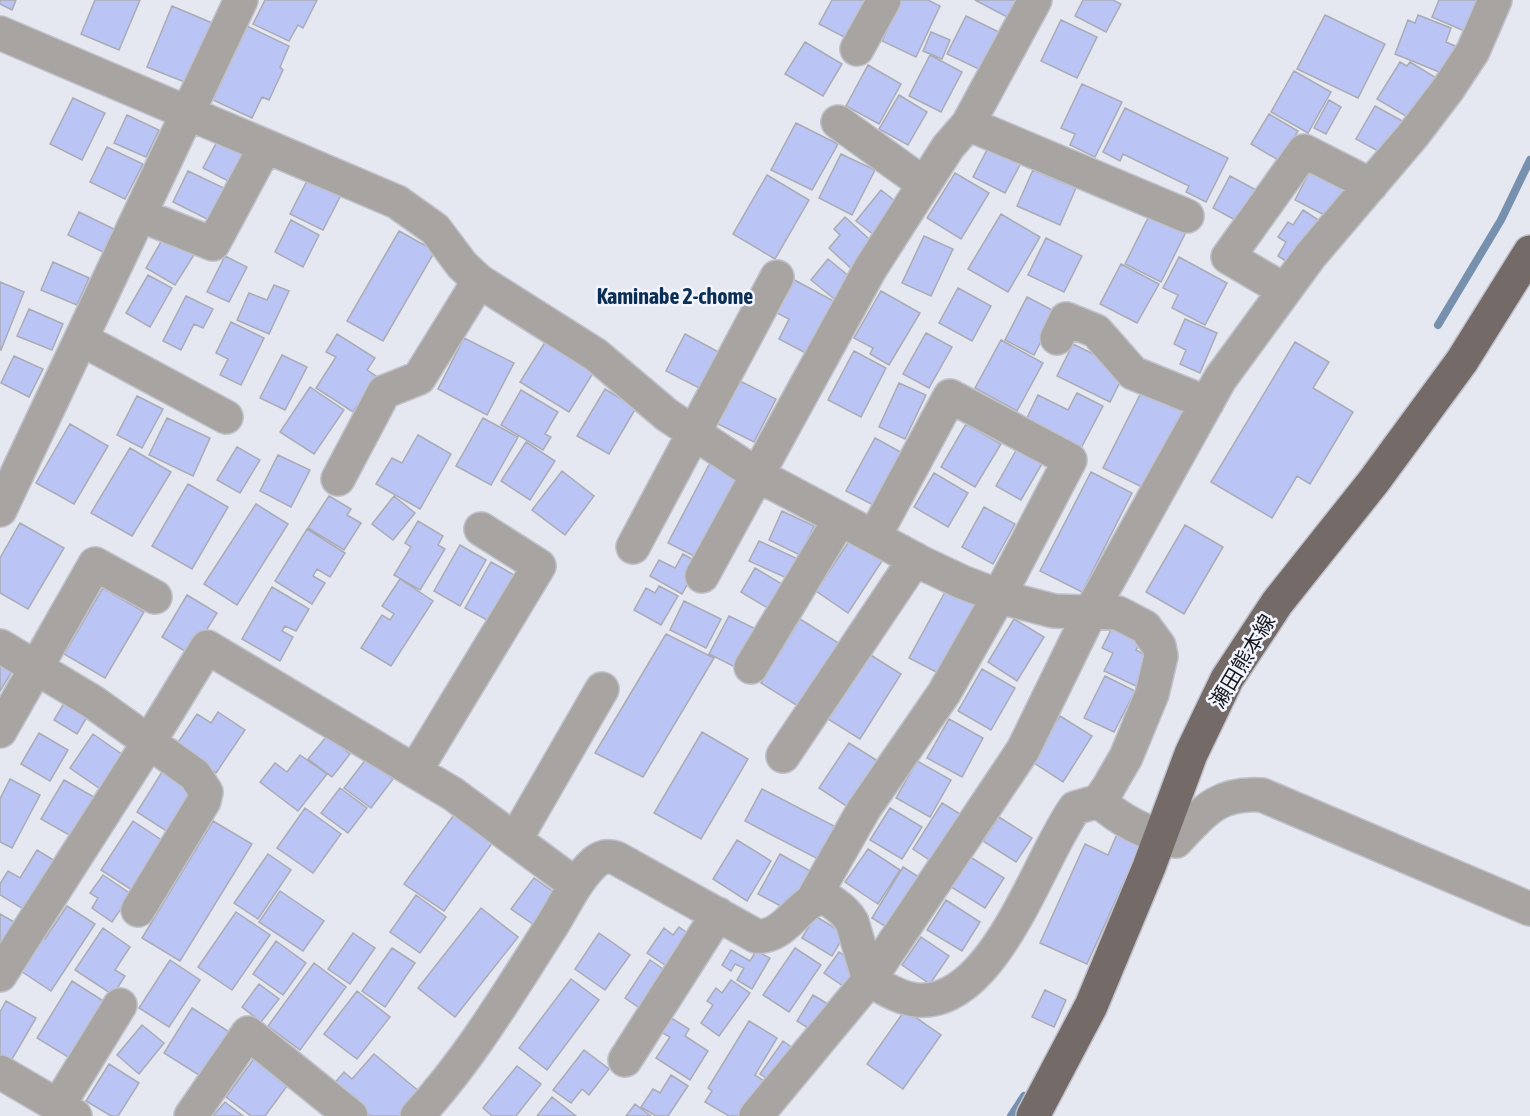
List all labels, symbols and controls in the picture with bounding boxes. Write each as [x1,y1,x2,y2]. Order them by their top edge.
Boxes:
district label: Kaminabe 2-chome [597,283,753,309]
street label: 瀬田熊本線 [1205,610,1279,712]

